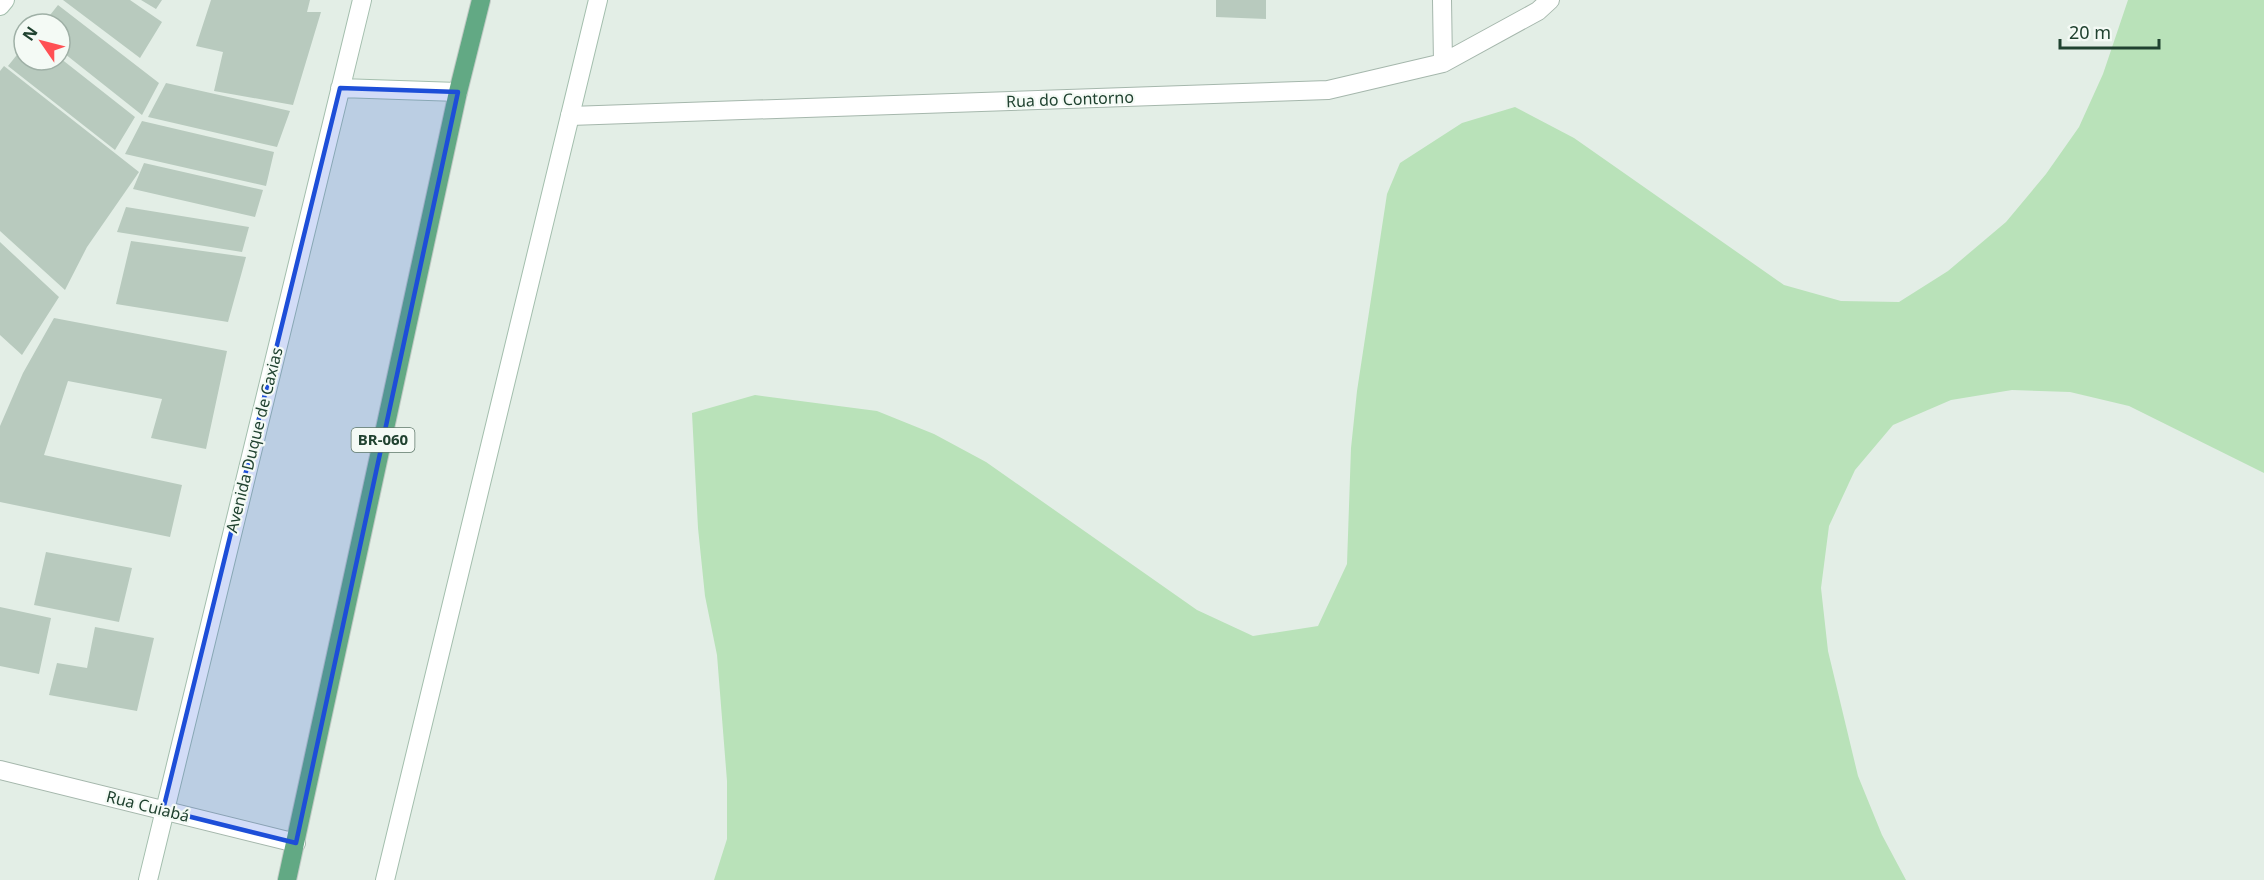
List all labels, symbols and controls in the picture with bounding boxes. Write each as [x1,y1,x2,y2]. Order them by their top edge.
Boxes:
north arrow [12,12,72,72]
scale bar [2060,12,2159,50]
text: 20 m [2069,20,2111,44]
text: N [17,22,42,45]
street label: Rua do Contorno [1006,86,1134,112]
street label: Avenida Duque de Caxias [220,345,288,535]
road number: BR-060 [352,428,415,452]
street label: Rua Cuiabá [104,785,192,827]

